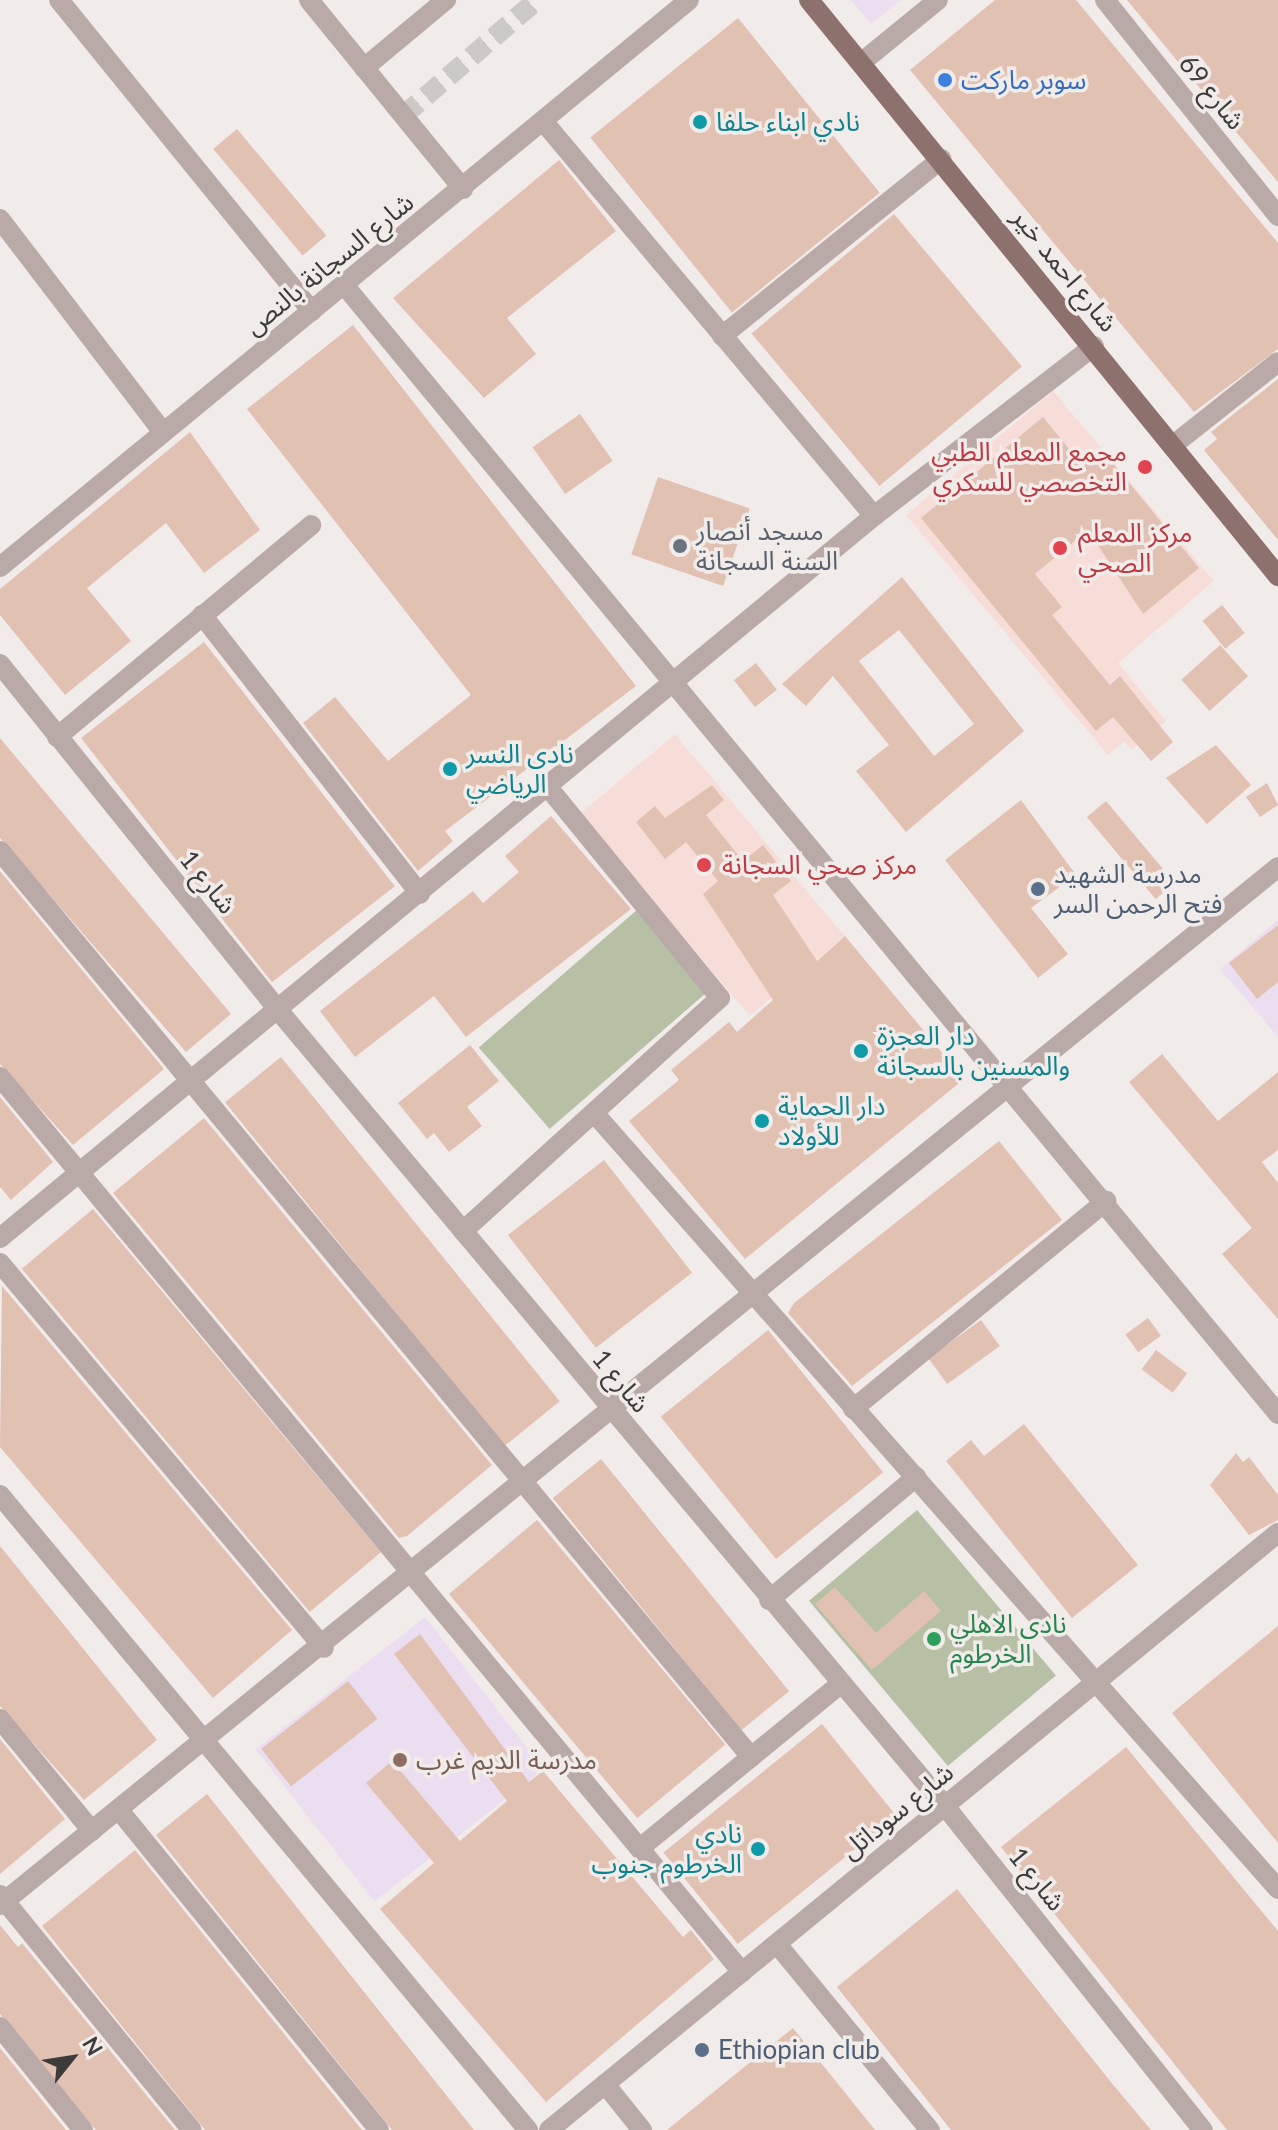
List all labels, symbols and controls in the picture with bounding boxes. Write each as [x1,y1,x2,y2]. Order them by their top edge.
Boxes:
street label: شارع 69 [1172,48,1252,136]
place label: سوبر ماركت [961,64,1086,96]
marker: سوبر ماركت [936,71,954,89]
place label: نادي ابناء حلفا [716,106,860,138]
marker: نادي ابناء حلفا [691,113,709,131]
street label: شارع السجانة بالنص [238,186,420,342]
street label: شارع احمد خير [1006,202,1124,338]
place label: مجمع المعلم الطبي التخصصي للسكري [931,436,1127,498]
marker: مجمع المعلم الطبي التخصصي للسكري [1134,456,1156,478]
place label: مسجد أنصار السنة السجانة [696,515,838,576]
place label: مركز المعلم الصحي [1078,517,1193,578]
marker: مسجد أنصار السنة السجانة [671,537,689,555]
marker: مركز المعلم الصحي [1049,537,1071,559]
place label: نادي النسر الرياضي [466,738,574,800]
marker: نادي النسر الرياضي [441,760,459,778]
street label: شارع 1 [173,844,243,920]
place label: مركز صحي السجانة [722,849,917,881]
marker: مركز صحي السجانة [693,854,715,876]
place label: مدرسة الشهيد فتح الرحمن السر [1054,858,1222,920]
marker: مدرسة الشهيد فتح الرحمن السر [1029,880,1047,898]
place label: دار العجزة والمسنين بالسجانة [877,1020,1070,1082]
marker: دار العجزة والمسنين بالسجانة [852,1042,870,1060]
place label: دار الحماية للأولاد [778,1090,885,1152]
marker: دار الحماية للأولاد [753,1112,771,1130]
street label: شارع 1 [586,1343,656,1419]
place label: نادي الاهلي الخرطوم [950,1608,1067,1670]
marker: نادي الاهلي الخرطوم [925,1630,943,1648]
place label: مدرسة الديم غرب [416,1744,597,1776]
marker: مدرسة الديم غرب [391,1751,409,1769]
street label: شارع سوداتل [835,1756,959,1866]
place label: نادي الخرطوم جنوب [592,1818,742,1880]
marker: نادي الخرطوم جنوب [749,1840,767,1858]
street label: شارع 1 [1002,1841,1072,1917]
north arrow [32,2018,112,2098]
text: N [77,2032,109,2060]
place label: Ethiopian club [718,2034,880,2066]
marker: Ethiopian club [693,2041,711,2059]

